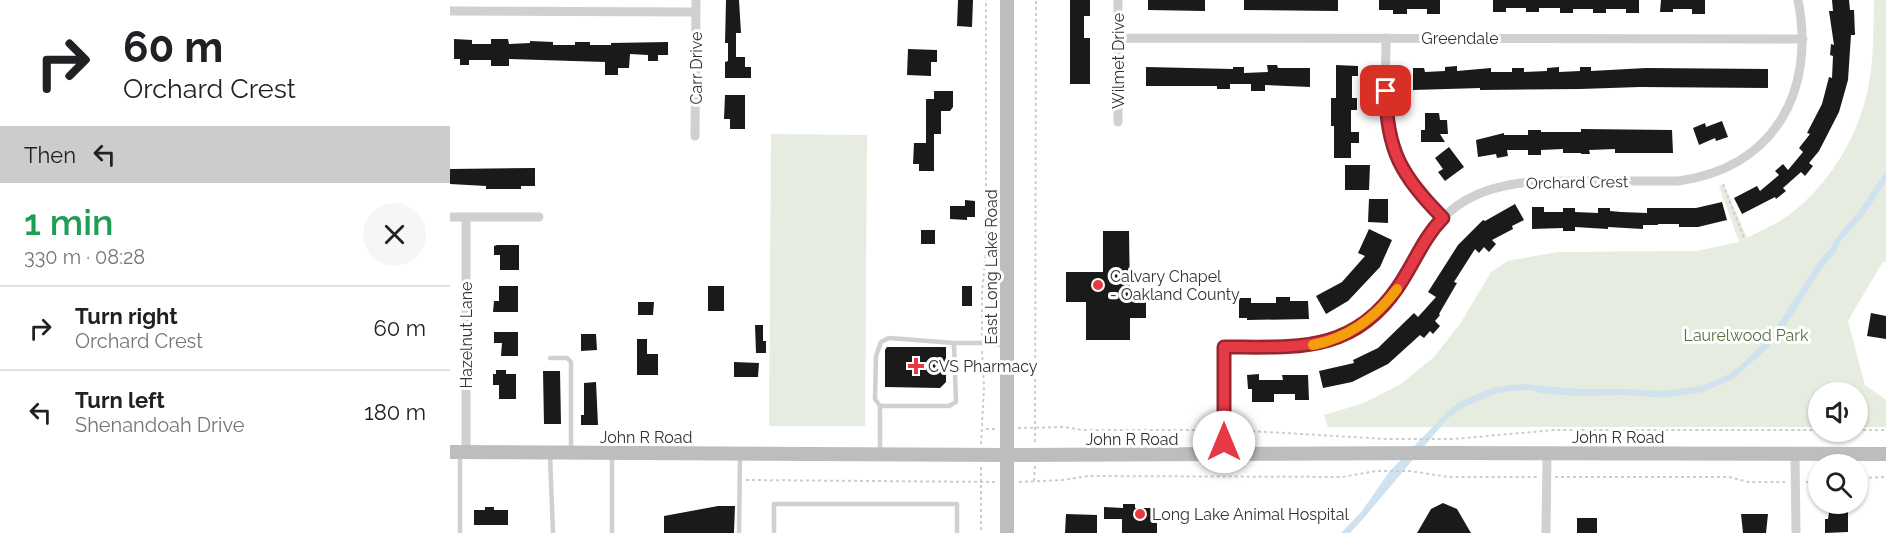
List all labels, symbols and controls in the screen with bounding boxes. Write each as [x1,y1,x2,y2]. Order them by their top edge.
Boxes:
street label: Wilmet Drive [1109,13,1128,109]
text: 60 m [123,23,223,72]
icon: right [24,24,102,102]
street label: Greendale [1421,29,1499,48]
street label: Carr Drive [687,32,706,104]
pin [1360,65,1411,116]
text: Orchard Crest [123,73,296,104]
icon: arrive [1369,74,1402,107]
icon: left [88,138,121,171]
text: Then [24,142,76,168]
street label: Orchard Crest [1526,172,1629,193]
street label: East Long Lake Road [982,189,1001,345]
text: 1 min [24,201,113,243]
button: close [363,203,426,266]
text: 330 m · 08:28 [24,245,145,269]
place label: Calvary Chapel - Oakland County [1110,267,1240,304]
marker: Calvary Chapel - Oakland County [1091,278,1105,292]
street label: Hazelnut Lane [457,282,476,388]
text: Turn right [75,303,178,329]
icon: right [24,312,57,345]
text: 60 m [373,315,426,341]
park label: Laurelwood Park [1684,326,1809,345]
text: Orchard Crest [75,329,203,353]
place label: CVS Pharmacy [928,357,1038,376]
marker: CVS Pharmacy [909,359,923,373]
map controls [1808,382,1868,514]
button: sound [1808,382,1868,442]
text: Turn left [75,387,165,413]
icon: left [24,396,57,429]
text: 180 m [364,399,426,425]
position arrow [1192,410,1256,474]
text: Shenandoah Drive [75,413,244,437]
street label: John R Road [600,428,692,447]
street label: John R Road [1572,428,1664,447]
street label: John R Road [1086,430,1178,449]
button: search [1808,454,1868,514]
place label: Long Lake Animal Hospital [1152,505,1349,524]
marker: Long Lake Animal Hospital [1133,507,1147,521]

